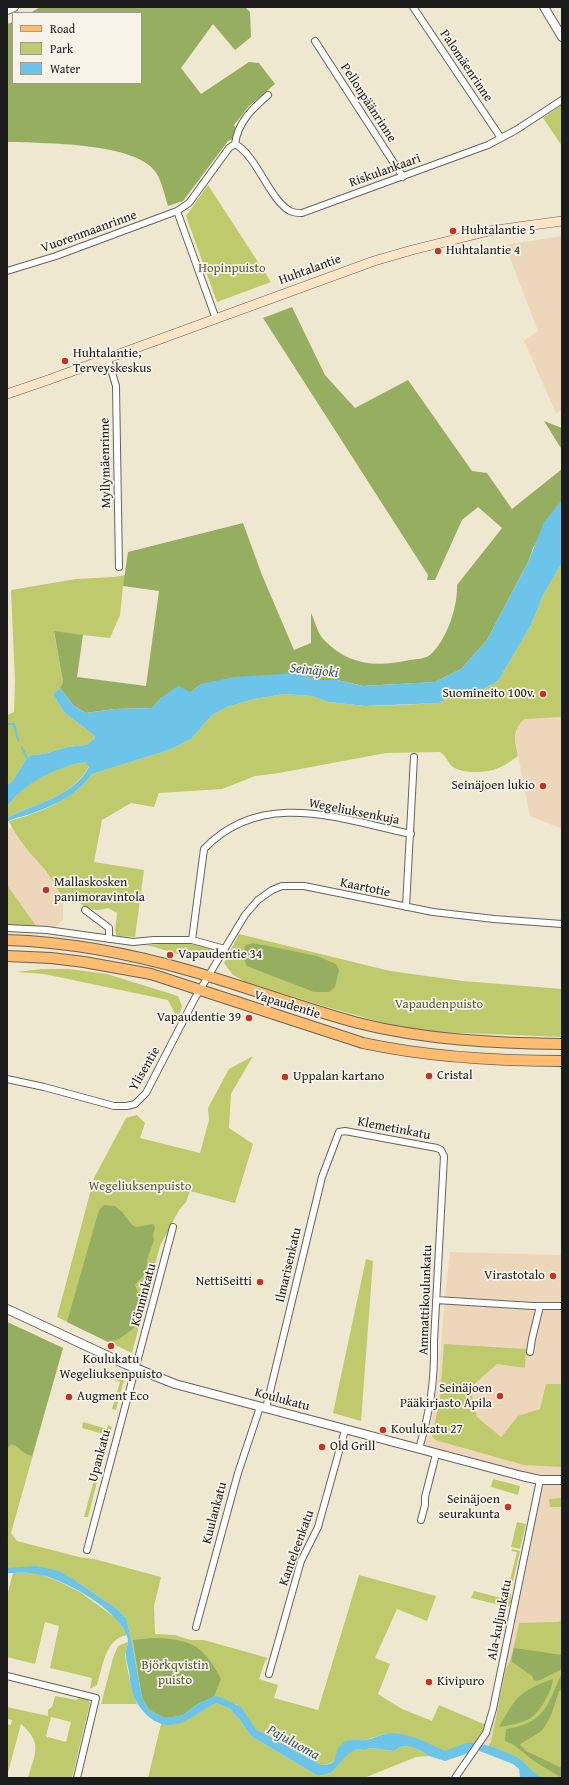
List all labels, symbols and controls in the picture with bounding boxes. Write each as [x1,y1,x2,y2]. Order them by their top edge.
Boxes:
legend [12,12,142,84]
text: Road [50,20,75,37]
street label: Palomäenrinne [436,27,496,105]
text: Park [50,40,73,57]
text: Water [50,60,80,77]
street label: Pellonpäänrinne [337,61,399,145]
street label: Riskulankaari [347,151,423,191]
street label: Vuorenmaanrinne [39,207,139,257]
place label: Huhtalantie 5 [461,223,535,239]
marker: Huhtalantie 5 [448,226,458,236]
place label: Huhtalantie 4 [446,243,520,259]
marker: Huhtalantie 4 [433,246,443,256]
street label: Huhtalantie [277,252,343,288]
park label: Hopinpuisto [198,261,266,277]
place label: Huhtalantie, Terveyskeskus [73,346,152,377]
marker: Huhtalantie, Terveyskeskus [60,356,70,366]
street label: Myllymäenrinne [97,417,115,509]
water label: Seinäjoki [289,660,339,682]
place label: Suomineito 100v. [442,686,535,702]
marker: Suomineito 100v. [538,689,548,699]
place label: Seinäjoen lukio [452,778,535,794]
marker: Seinäjoen lukio [538,781,548,791]
street label: Wegeliuksenkuja [307,796,401,828]
place label: Mallaskosken panimoravintola [54,875,145,906]
street label: Kaartotie [338,875,392,901]
marker: Mallaskosken panimoravintola [41,885,51,895]
place label: Vapaudentie 34 [178,947,262,963]
marker: Vapaudentie 34 [165,950,175,960]
street label: Vapaudentie [252,987,322,1023]
park label: Vapaudenpuisto [395,997,483,1013]
place label: Vapaudentie 39 [157,1010,241,1026]
marker: Vapaudentie 39 [244,1013,254,1023]
street label: Ylisentie [126,1044,164,1094]
place label: Cristal [437,1068,473,1084]
place label: Uppalan kartano [293,1069,384,1085]
marker: Cristal [424,1071,434,1081]
marker: Uppalan kartano [280,1072,290,1082]
street label: Klemetinkatu [356,1114,432,1144]
park label: Wegeliuksenpuisto [89,1179,191,1195]
street label: Ilmarisenkatu [273,1226,305,1304]
street label: Ammattikoulunkatu [416,1245,436,1355]
street label: Könninkatu [128,1262,160,1328]
place label: Virastotalo [484,1268,545,1284]
marker: Virastotalo [548,1271,558,1281]
place label: NettiSeitti [196,1274,252,1290]
marker: NettiSeitti [255,1277,265,1287]
marker: Koulukatu Wegeliuksenpuisto [106,1341,116,1351]
place label: Koulukatu Wegeliuksenpuisto [60,1352,162,1383]
place label: Seinäjoen Pääkirjasto Apila [400,1381,492,1412]
street label: Koulukatu [253,1385,311,1415]
place label: Augment Eco [77,1389,149,1405]
marker: Seinäjoen Pääkirjasto Apila [495,1391,505,1401]
marker: Augment Eco [64,1392,74,1402]
place label: Koulukatu 27 [391,1422,463,1438]
marker: Koulukatu 27 [378,1425,388,1435]
street label: Upankatu [86,1428,114,1484]
place label: Old Grill [330,1439,375,1455]
marker: Old Grill [317,1442,327,1452]
street label: Kuulankatu [199,1480,231,1546]
place label: Seinäjoen seurakunta [439,1492,500,1523]
marker: Seinäjoen seurakunta [503,1502,513,1512]
street label: Kanteleenkatu [276,1508,318,1588]
street label: Ala-kuljunkatu [485,1578,515,1662]
park label: Björkqvistin puisto [141,1658,209,1689]
place label: Kivipuro [437,1674,484,1690]
marker: Kivipuro [424,1677,434,1687]
water label: Pajuluoma [264,1722,322,1764]

